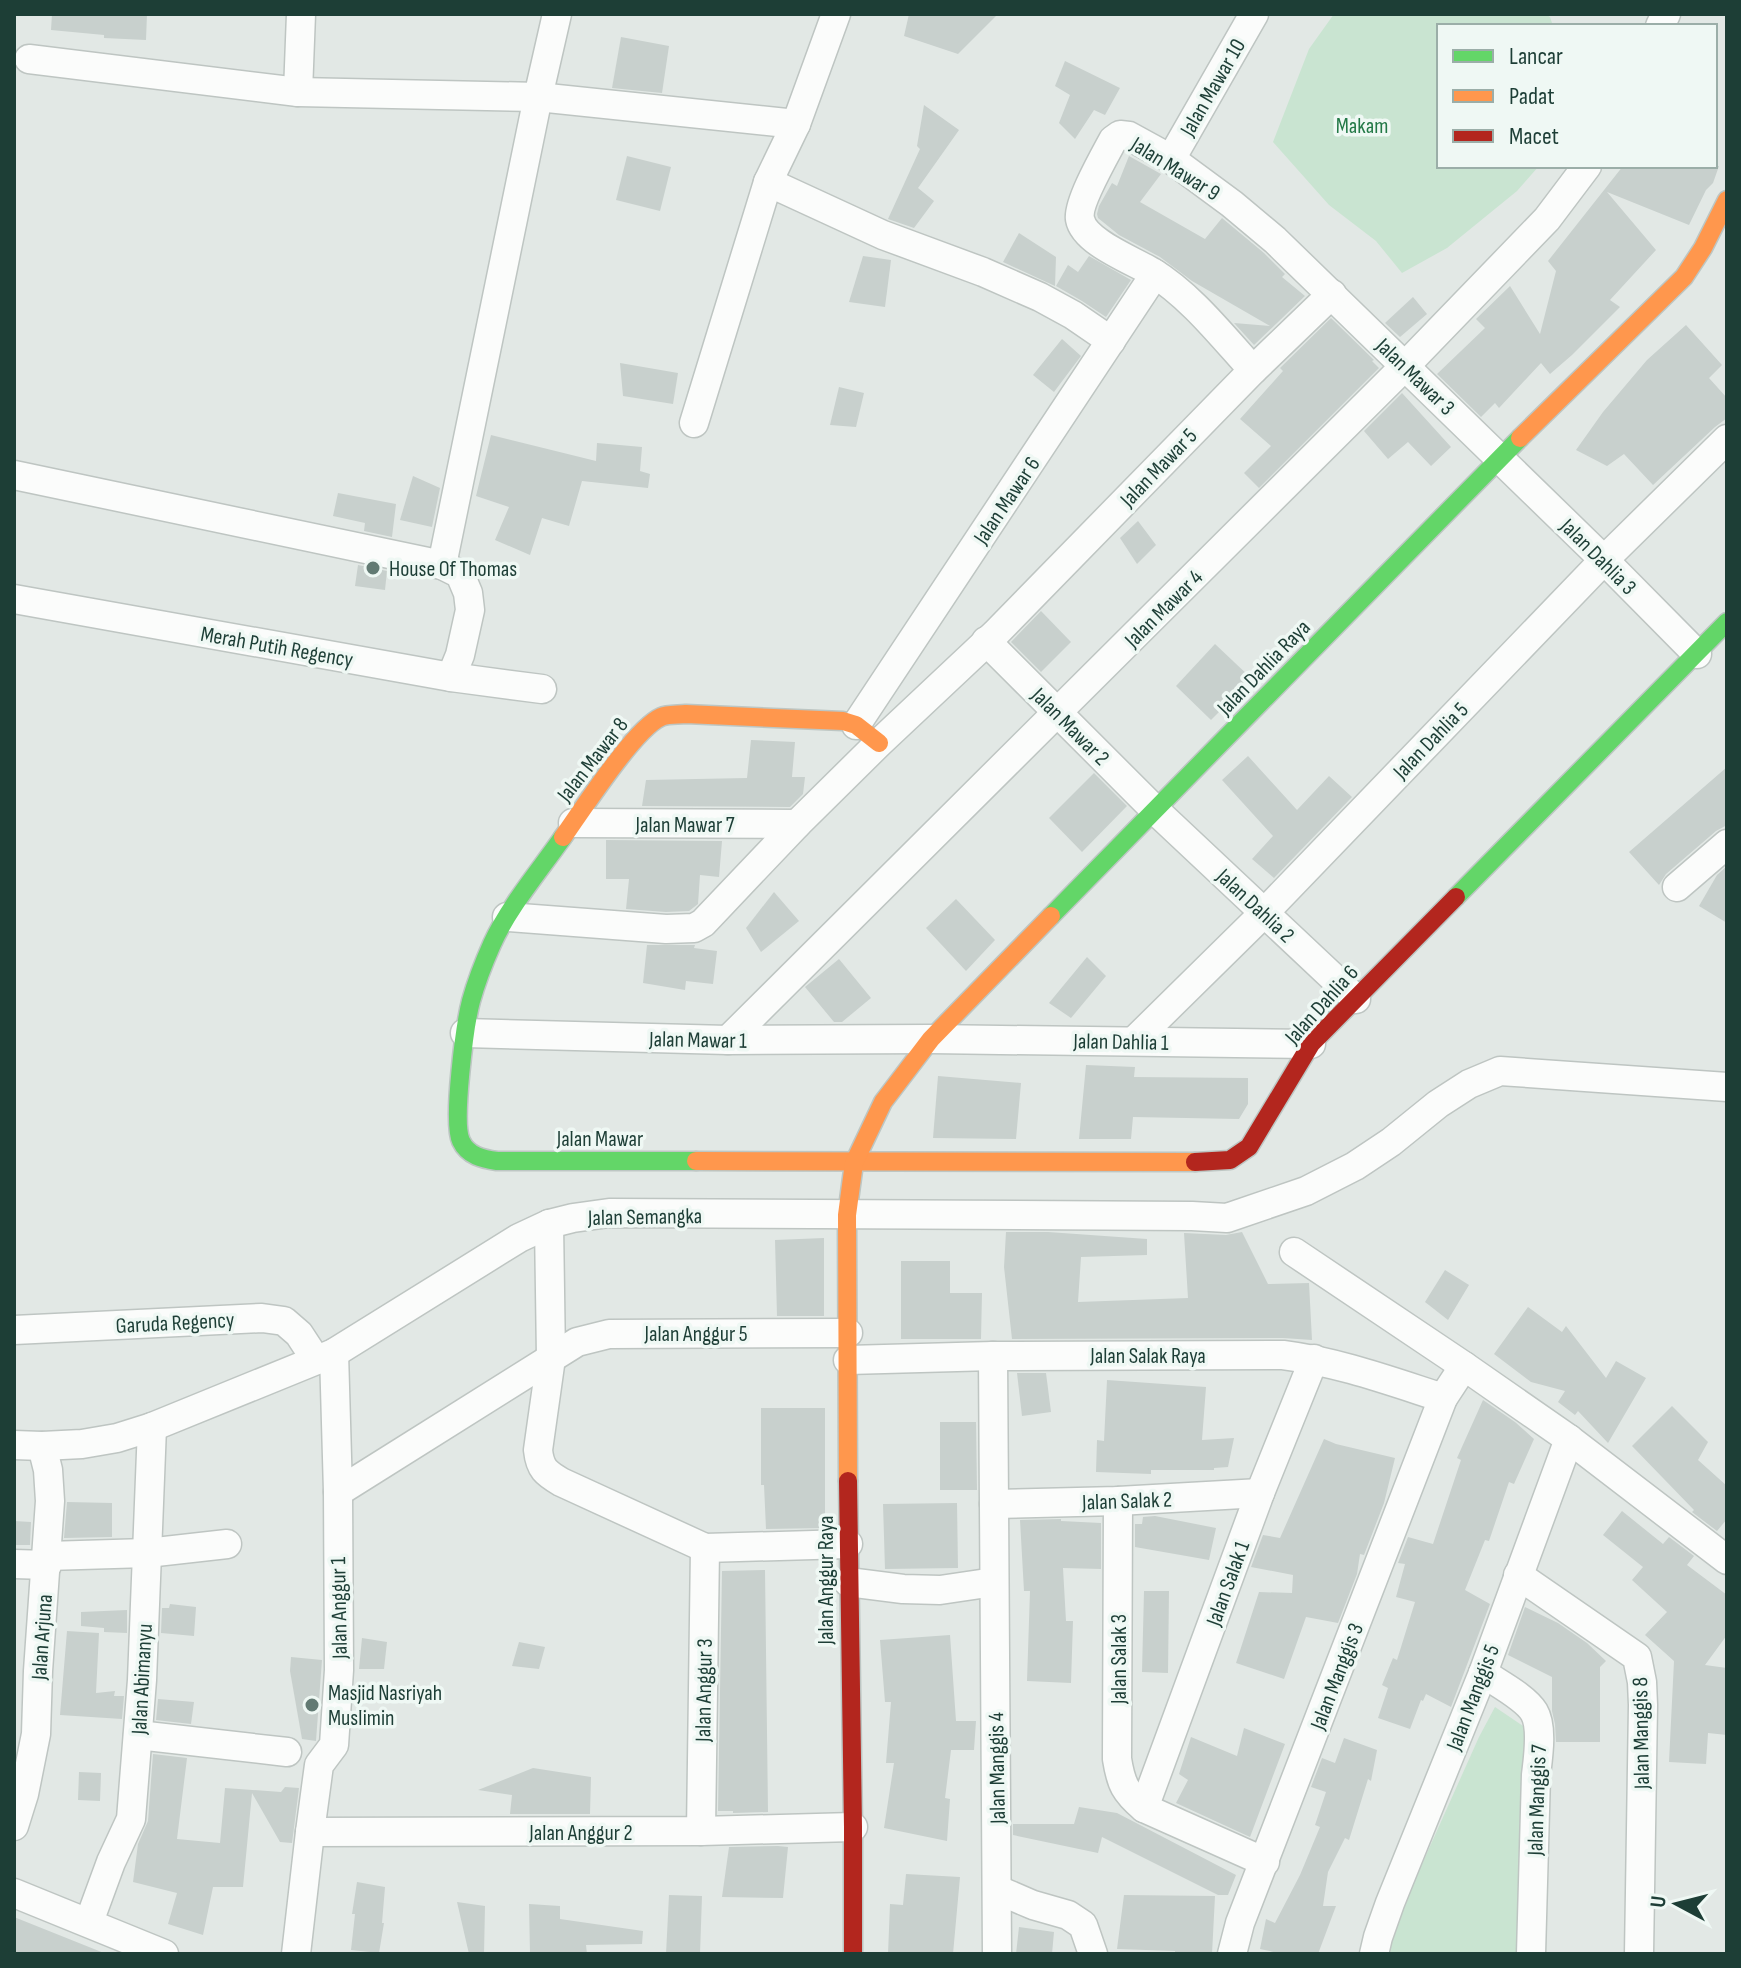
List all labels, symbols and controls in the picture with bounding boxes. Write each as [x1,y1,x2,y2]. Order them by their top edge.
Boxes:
legend [1437,24,1717,168]
street label: Jalan Mawar 10 [1174,34,1252,142]
text: Lancar [1509,42,1563,71]
text: Padat [1509,82,1555,111]
park label: Makam [1336,113,1388,140]
text: Macet [1509,122,1559,151]
street label: Jalan Mawar 9 [1125,131,1225,207]
street label: Jalan Mawar 3 [1369,332,1460,421]
street label: Jalan Mawar 5 [1114,423,1203,514]
street label: Jalan Mawar 6 [968,452,1046,551]
street label: Jalan Dahlia 3 [1553,513,1642,601]
place label: House Of Thomas [389,556,517,583]
marker: House Of Thomas [364,559,382,577]
street label: Jalan Mawar 4 [1119,564,1209,654]
street label: Jalan Dahlia Raya [1211,615,1316,722]
street label: Merah Putih Regency [198,621,356,674]
street label: Jalan Mawar 2 [1025,682,1115,772]
street label: Jalan Dahlia 5 [1387,697,1474,786]
street label: Jalan Mawar 8 [551,712,635,808]
street label: Jalan Mawar 7 [634,812,735,839]
street label: Jalan Dahlia 2 [1210,863,1300,949]
street label: Jalan Dahlia 6 [1279,960,1365,1051]
street label: Jalan Mawar 1 [648,1026,747,1055]
street label: Jalan Dahlia 1 [1072,1028,1169,1057]
street label: Jalan Mawar [556,1126,643,1153]
street label: Jalan Semangka [587,1203,702,1232]
street label: Garuda Regency [115,1307,236,1340]
street label: Jalan Anggur 5 [643,1321,748,1348]
street label: Jalan Salak Raya [1089,1343,1206,1370]
street label: Jalan Salak 2 [1081,1486,1172,1517]
street label: Jalan Anggur Raya [813,1515,840,1646]
street label: Jalan Salak 1 [1200,1537,1256,1631]
street label: Jalan Anggur 1 [325,1556,354,1660]
street label: Jalan Arjuna [26,1593,59,1682]
street label: Jalan Salak 3 [1106,1614,1133,1705]
street label: Jalan Manggis 3 [1304,1620,1370,1734]
street label: Jalan Abimanyu [126,1623,159,1736]
street label: Jalan Anggur 3 [690,1638,719,1743]
street label: Jalan Manggis 5 [1440,1641,1506,1755]
street label: Jalan Manggis 8 [1627,1677,1656,1790]
place label: Masjid Nasriyah Muslimin [328,1680,442,1732]
marker: Masjid Nasriyah Muslimin [303,1696,321,1714]
street label: Jalan Manggis 4 [983,1712,1012,1825]
street label: Jalan Manggis 7 [1522,1744,1553,1857]
street label: Jalan Anggur 2 [528,1820,633,1847]
north arrow [1637,1864,1717,1944]
text: U [1645,1894,1673,1909]

